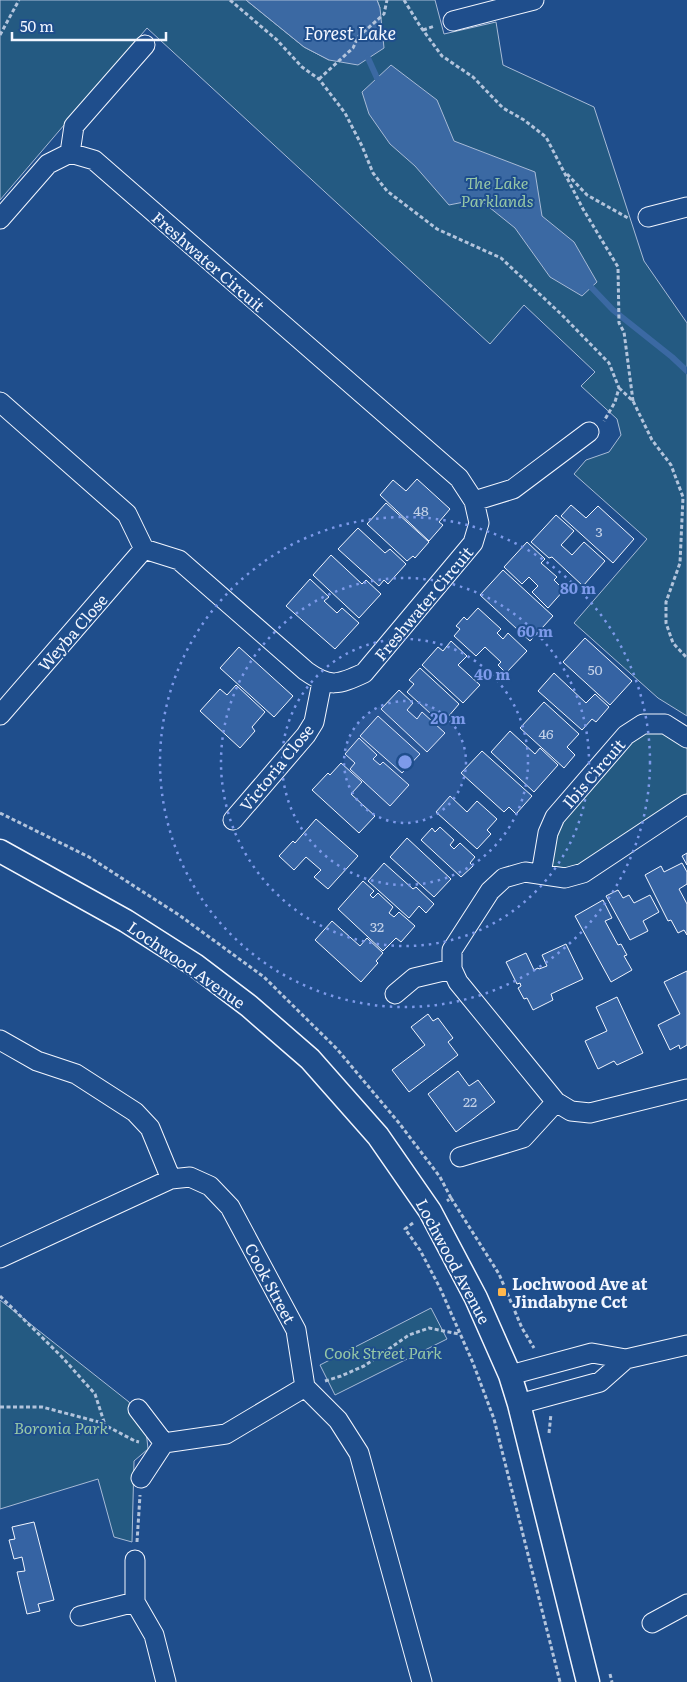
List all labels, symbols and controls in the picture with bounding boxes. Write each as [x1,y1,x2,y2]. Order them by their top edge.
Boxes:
scale bar [12,10,166,42]
text: 50 m [20,14,54,37]
water label: Forest Lake [304,19,396,46]
park label: The Lake Parklands [460,170,534,212]
street label: Freshwater Circuit [147,205,271,317]
house number: 48 [413,500,429,520]
house number: 3 [595,521,603,541]
street label: Freshwater Circuit [368,540,478,665]
text: 80 m [560,576,596,599]
street label: Weyba Close [32,588,112,676]
text: 60 m [517,619,553,642]
house number: 50 [587,659,603,679]
text: 40 m [474,662,510,685]
text: 20 m [430,706,466,729]
street label: Victoria Close [233,718,319,816]
house number: 46 [538,723,554,743]
street label: Ibis Circuit [556,733,630,813]
centre of rings [396,753,414,771]
street label: Lochwood Avenue [123,914,251,1014]
house number: 32 [370,916,384,936]
house number: 22 [463,1091,477,1111]
street label: Lochwood Avenue [411,1194,497,1328]
street label: Cook Street [240,1238,303,1328]
place label: Lochwood Ave at Jindabyne Cct [512,1271,647,1313]
marker: Lochwood Ave at Jindabyne Cct [496,1286,508,1298]
park label: Cook Street Park [324,1340,442,1364]
park label: Boronia Park [14,1415,108,1439]

